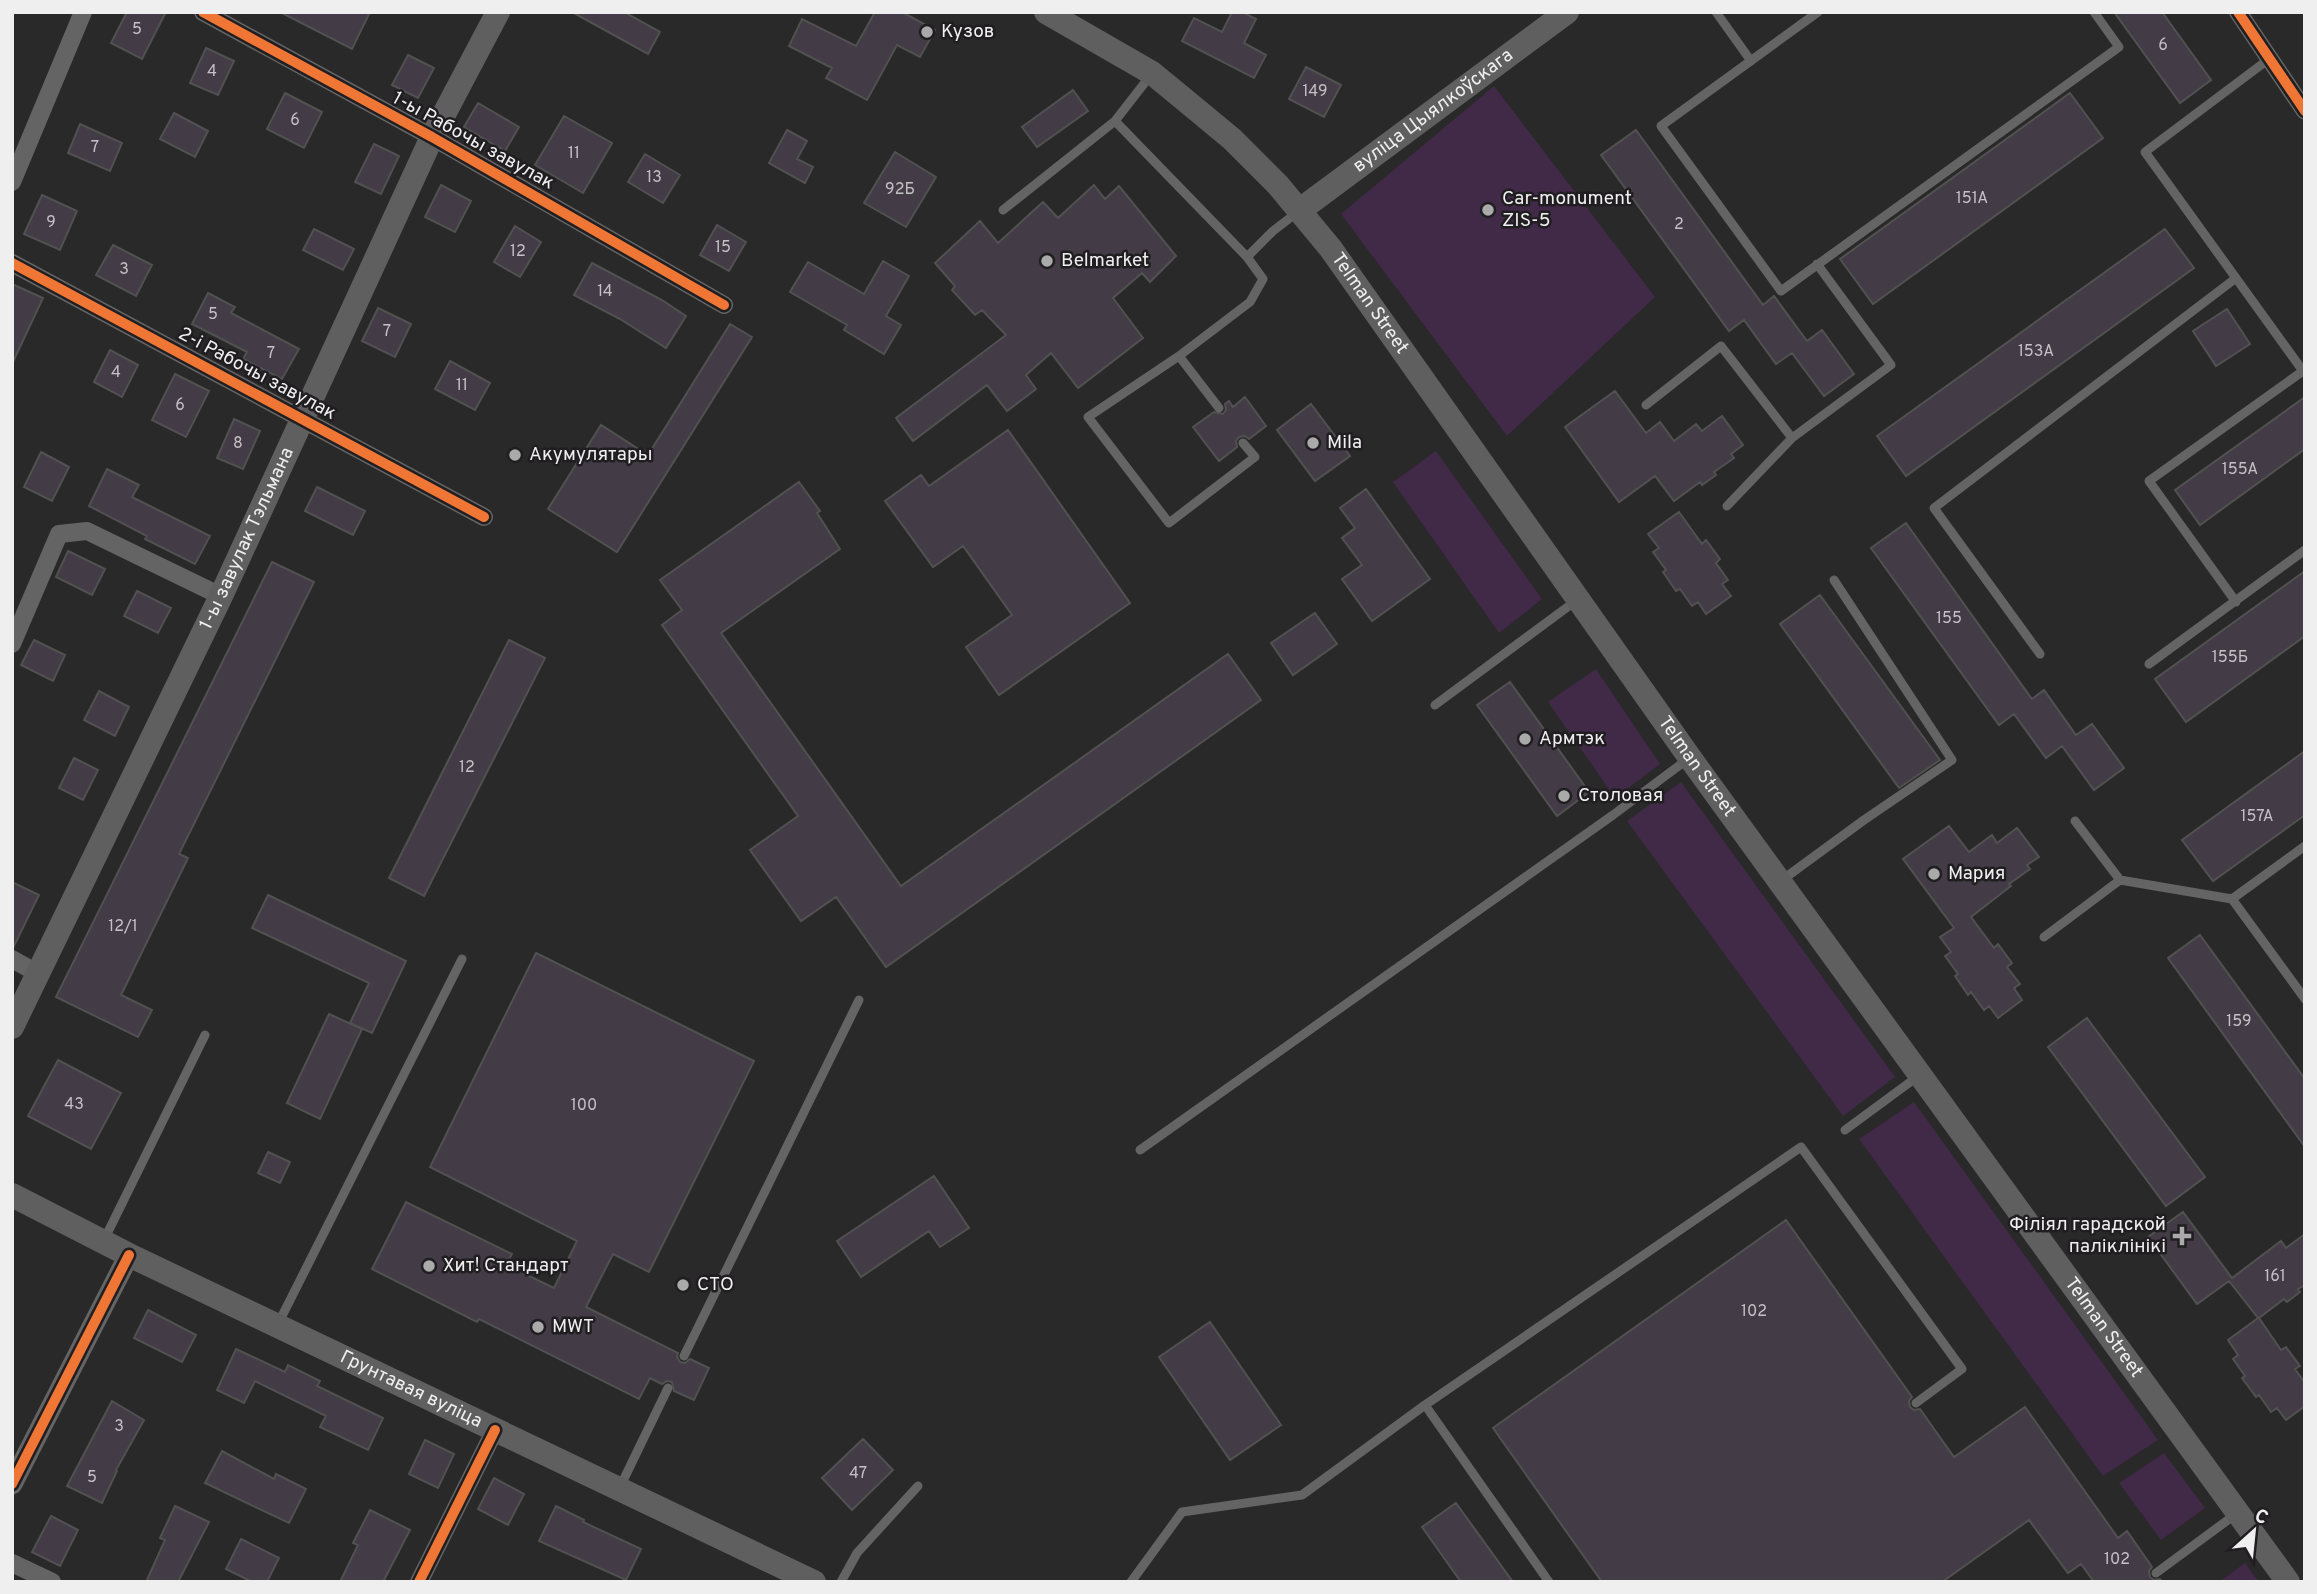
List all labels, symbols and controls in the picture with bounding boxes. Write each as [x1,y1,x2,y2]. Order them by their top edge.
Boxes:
house number: 5 [132,20,142,40]
place label: Кузов [941,20,994,44]
marker: Кузов [919,24,935,40]
house number: 6 [2158,36,2168,56]
street label: вуліца Цыялкоўскага [1348,44,1518,178]
house number: 4 [207,62,217,82]
house number: 149 [1303,82,1327,102]
street label: 1-ы Рабочы завулак [388,87,558,196]
house number: 6 [290,111,300,131]
house number: 7 [91,138,99,158]
house number: 11 [568,144,580,164]
house number: 13 [646,168,662,188]
house number: 92Б [885,180,915,200]
place label: Car-monument ZIS-5 [1502,187,1632,233]
house number: 151А [1956,189,1988,209]
marker: Car-monument ZIS-5 [1480,202,1496,218]
house number: 9 [46,213,56,233]
house number: 2 [1674,215,1684,235]
house number: 15 [715,238,731,258]
house number: 12 [510,242,526,262]
street label: Telman Street [1326,248,1414,359]
place label: Belmarket [1061,249,1149,273]
marker: Belmarket [1039,253,1055,269]
house number: 3 [119,260,129,280]
house number: 14 [597,282,613,302]
house number: 5 [208,305,218,325]
street label: 2-і Рабочы завулак [174,322,340,426]
house number: 7 [383,322,391,342]
house number: 153А [2018,342,2054,362]
house number: 7 [267,344,275,364]
house number: 4 [111,363,121,383]
house number: 11 [456,376,468,396]
house number: 6 [175,396,185,416]
place label: Mila [1327,431,1362,455]
house number: 8 [233,434,243,454]
marker: Mila [1305,435,1321,451]
place label: Акумулятары [529,443,652,467]
street label: 1-ы завулак Тэльмана [194,444,300,634]
marker: Акумулятары [507,447,523,463]
house number: 155А [2222,460,2258,480]
house number: 155 [1936,609,1962,629]
house number: 155Б [2212,648,2248,668]
street label: Telman Street [1652,712,1741,822]
place label: Армтэк [1539,727,1605,751]
marker: Армтэк [1517,731,1533,747]
house number: 12 [459,758,475,778]
place label: Столовая [1578,784,1663,808]
marker: Столовая [1556,788,1572,804]
house number: 157А [2240,807,2274,827]
place label: Мария [1948,862,2005,886]
marker: Мария [1926,866,1942,882]
house number: 12/1 [108,917,138,937]
house number: 159 [2226,1012,2252,1032]
house number: 43 [64,1095,84,1115]
house number: 100 [571,1096,597,1116]
place label: Філіял гарадской паліклінікі [2009,1213,2166,1259]
marker: Філіял гарадской паліклінікі [2172,1226,2192,1246]
place label: Хит! Стандарт [443,1254,569,1278]
marker: Хит! Стандарт [421,1258,437,1274]
house number: 161 [2264,1267,2286,1287]
place label: СТО [697,1273,734,1297]
street label: Telman Street [2059,1273,2148,1383]
marker: СТО [675,1277,691,1293]
house number: 102 [1741,1302,1767,1322]
place label: MWT [552,1315,594,1339]
marker: MWT [530,1319,546,1335]
street label: Грунтавая вуліца [336,1345,486,1434]
house number: 3 [114,1417,124,1437]
house number: 47 [849,1464,867,1484]
house number: 5 [87,1468,97,1488]
north arrow [2219,1496,2289,1566]
text: С [2250,1504,2272,1531]
house number: 102 [2104,1550,2130,1570]

